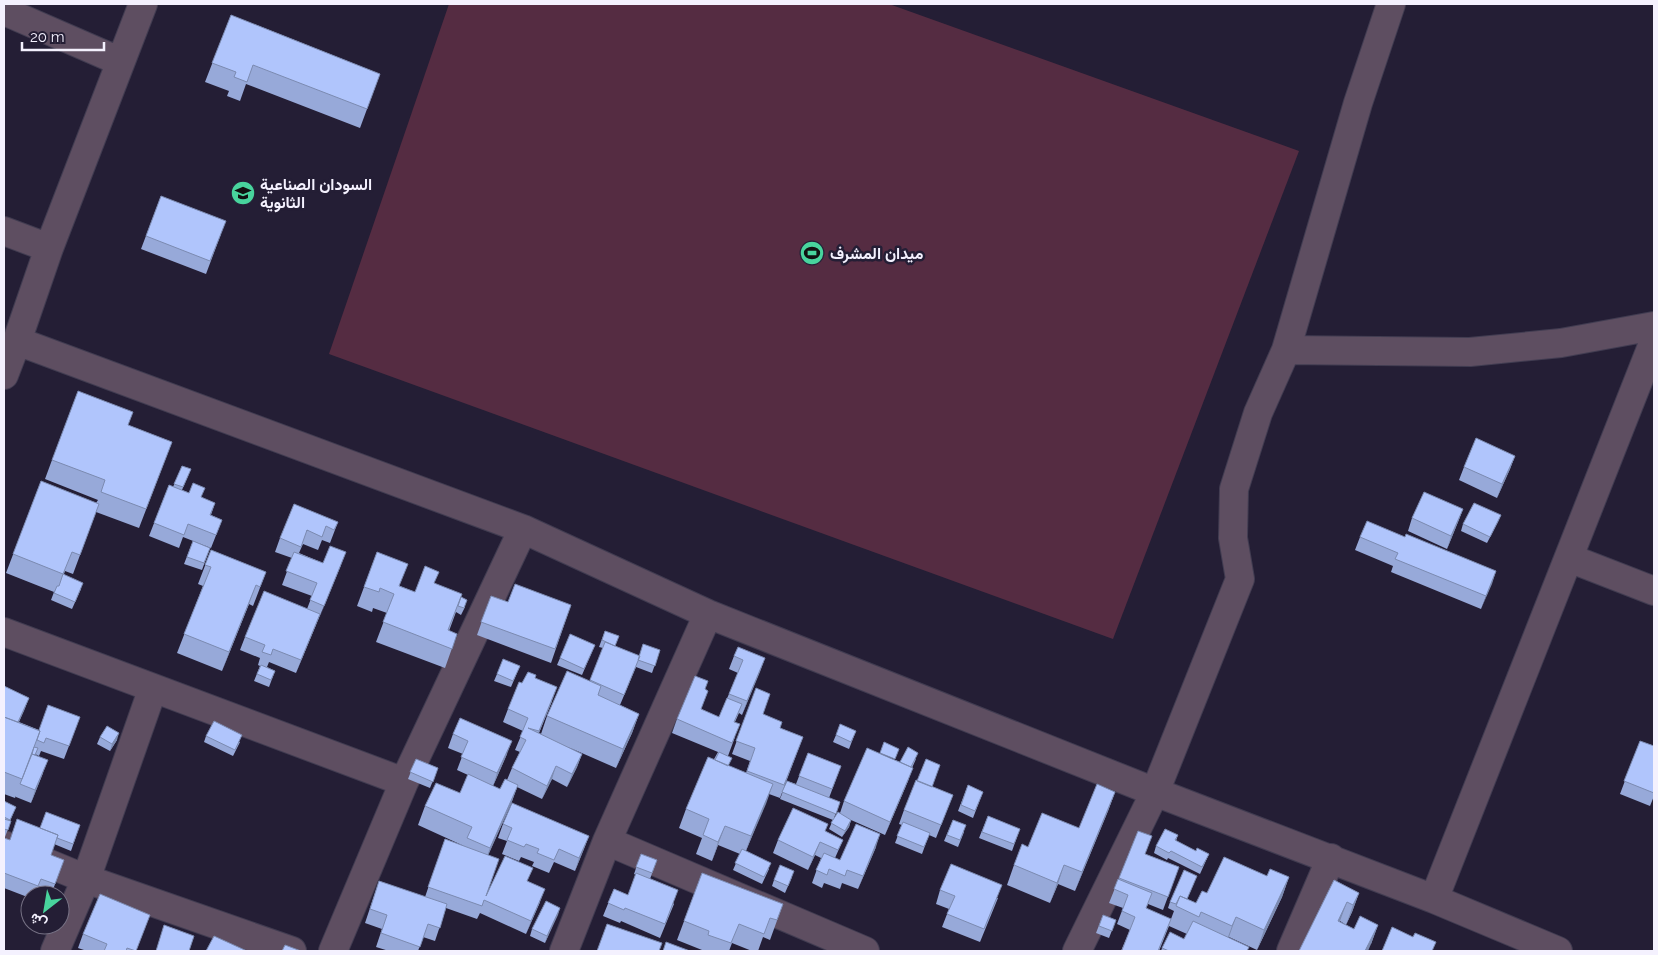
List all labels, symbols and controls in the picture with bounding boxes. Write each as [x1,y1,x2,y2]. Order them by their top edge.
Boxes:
scale bar [22,20,105,52]
text: 20 m [30,28,65,46]
place label: السودان الصناعية الثانوية [260,175,372,213]
school or university icon: السودان الصناعية الثانوية [230,180,256,206]
sports icon: ميدان المشرف [799,240,825,266]
place label: ميدان المشرف [830,244,924,264]
north arrow [20,885,70,935]
text: ش [27,909,50,932]

